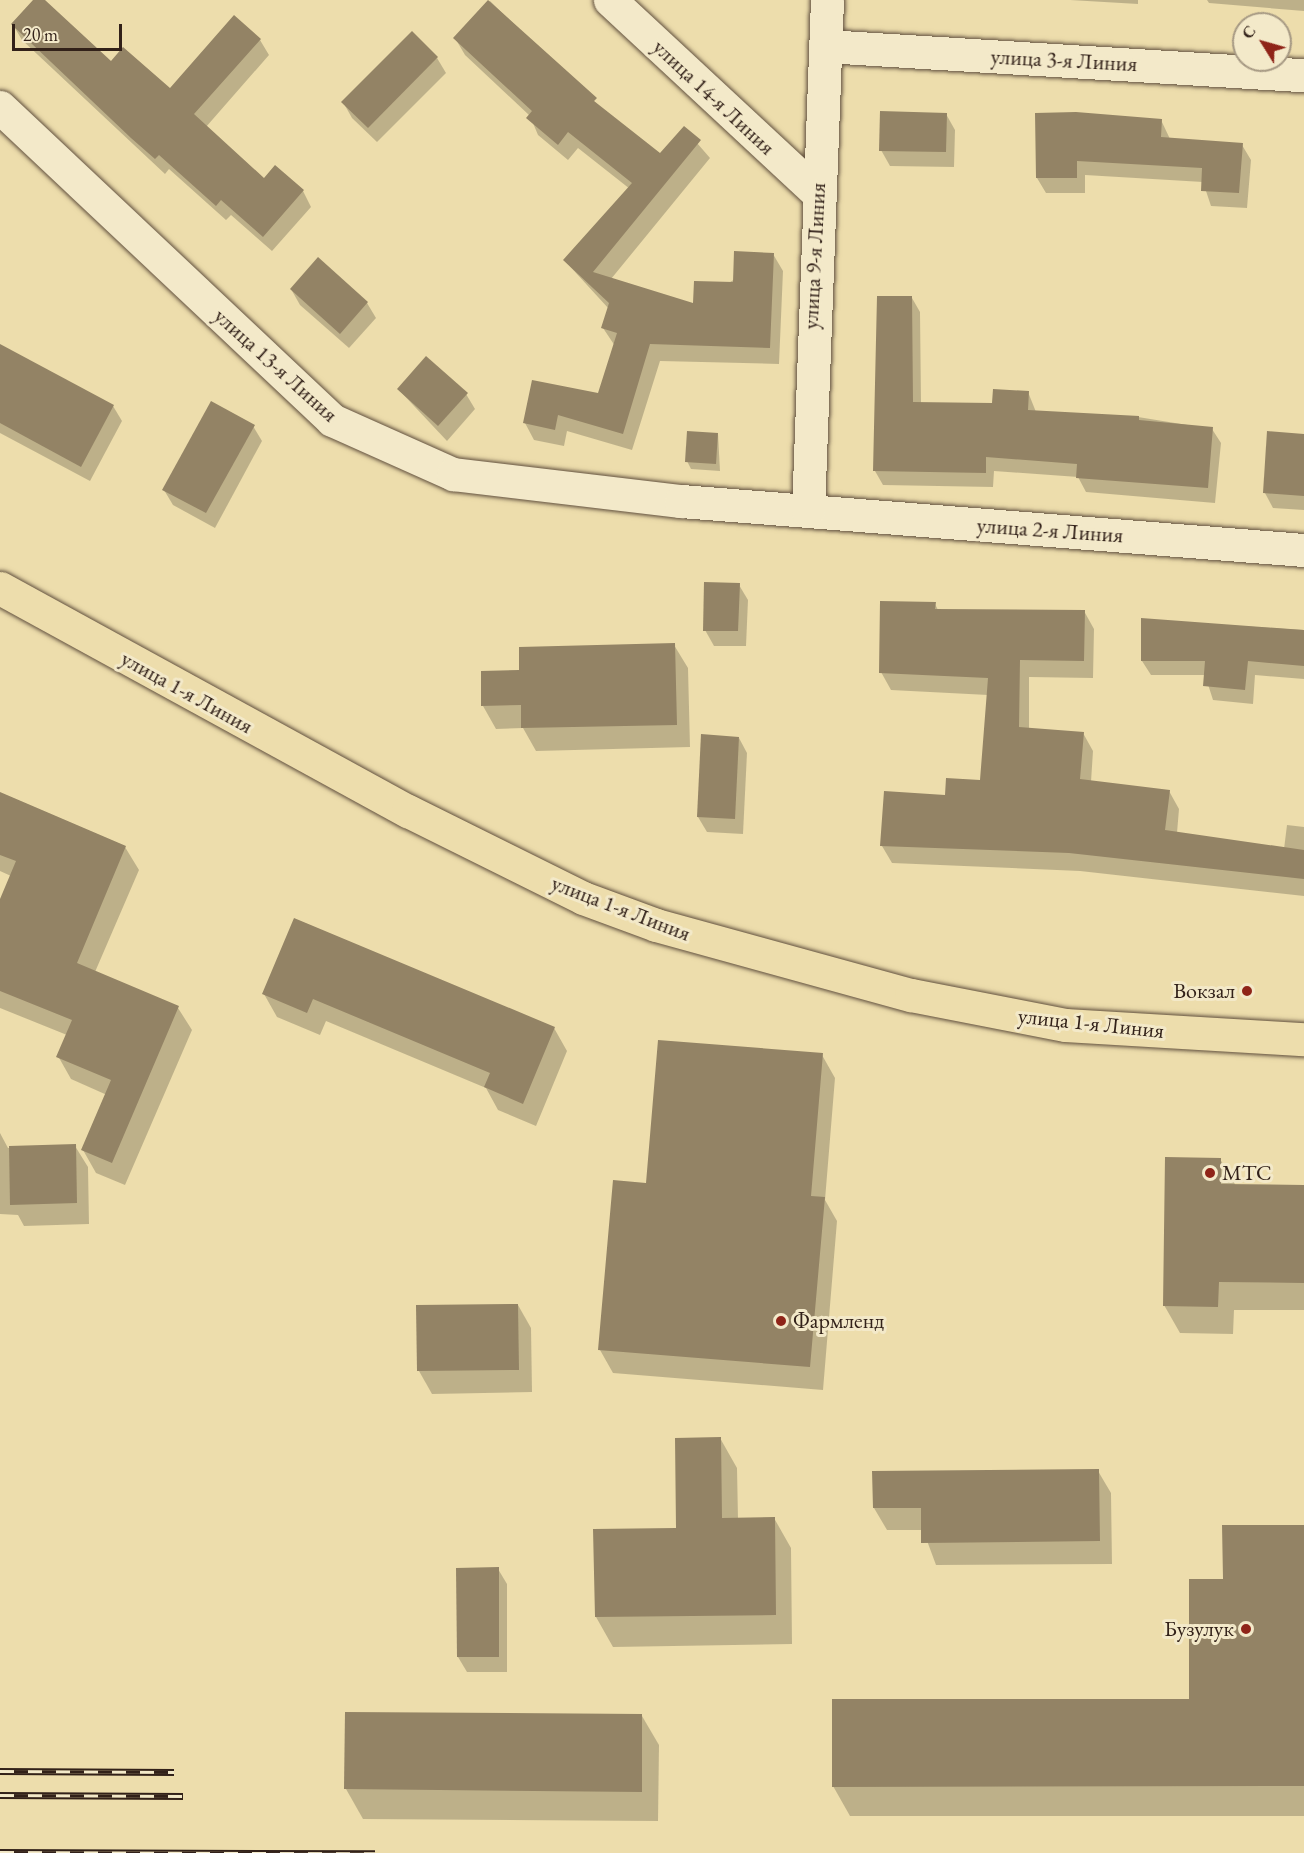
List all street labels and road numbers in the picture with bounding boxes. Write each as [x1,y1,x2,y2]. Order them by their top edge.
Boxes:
street label: улица 14-я Линия [647,34,781,160]
street label: улица 3-я Линия [990,43,1138,77]
street label: улица 9-я Линия [797,182,831,330]
street label: улица 13-я Линия [209,303,343,427]
street label: улица 2-я Линия [976,512,1124,548]
street label: улица 1-я Линия [116,645,258,739]
street label: улица 1-я Линия [548,869,694,947]
street label: улица 1-я Линия [1017,1002,1165,1044]

